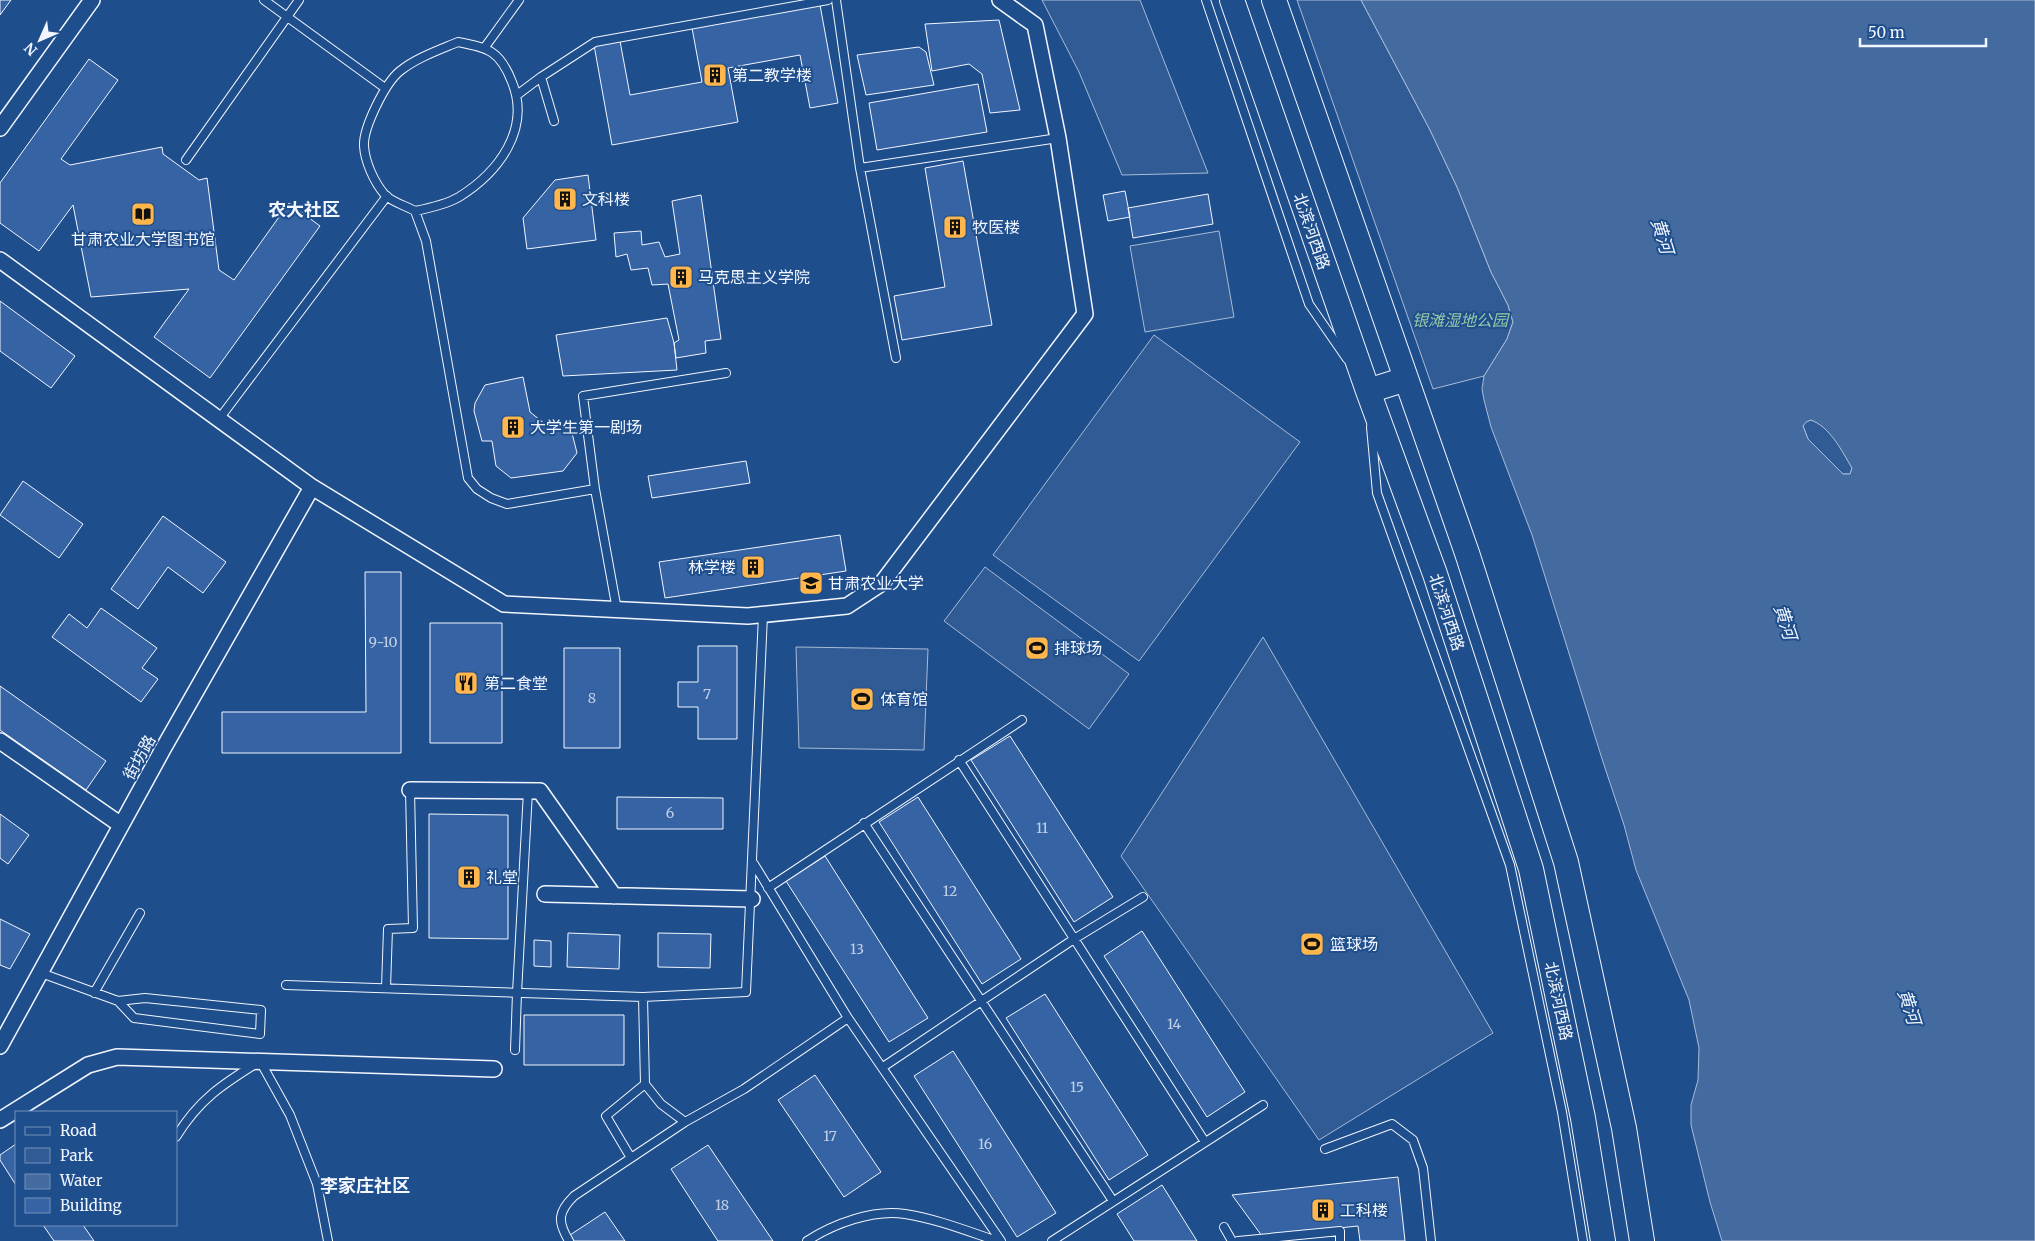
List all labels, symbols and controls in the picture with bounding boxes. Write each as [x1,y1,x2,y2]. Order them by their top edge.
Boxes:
north arrow [15,15,65,65]
scale bar [1860,15,1986,47]
text: 50 m [1868,23,1905,42]
text: N [21,39,41,59]
building icon: 第二教学楼 [702,62,728,88]
place label: 第二教学楼 [732,65,812,85]
building icon: 文科楼 [552,186,578,212]
place label: 文科楼 [582,189,630,209]
street label: 北滨河西路 [1290,190,1334,272]
district label: 农大社区 [268,198,340,221]
library icon: 甘肃农业大学图书馆 [130,201,156,227]
building icon: 牧医楼 [942,214,968,240]
water label: 黄河 [1646,215,1680,259]
place label: 牧医楼 [972,217,1020,237]
place label: 甘肃农业大学图书馆 [71,229,215,249]
building icon: 马克思主义学院 [668,264,694,290]
place label: 马克思主义学院 [698,267,810,287]
park label: 银滩湿地公园 [1412,310,1510,330]
building icon: 大学生第一剧场 [500,414,526,440]
place label: 大学生第一剧场 [530,417,642,437]
building icon: 林学楼 [740,554,766,580]
place label: 林学楼 [688,557,736,577]
school or university icon: 甘肃农业大学 [798,570,824,596]
street label: 北滨河西路 [1425,571,1469,653]
place label: 甘肃农业大学 [828,573,924,593]
water label: 黄河 [1769,601,1803,645]
house number: 9-10 [369,633,397,651]
sports icon: 排球场 [1024,635,1050,661]
place label: 排球场 [1054,638,1102,658]
restaurant icon: 第二食堂 [453,670,479,696]
place label: 第二食堂 [484,673,548,693]
house number: 7 [703,685,711,703]
sports icon: 体育馆 [849,686,875,712]
house number: 8 [588,689,596,707]
place label: 体育馆 [880,689,928,709]
street label: 街坊路 [119,731,159,783]
house number: 6 [666,804,674,822]
house number: 11 [1036,819,1048,837]
building icon: 礼堂 [456,864,482,890]
place label: 礼堂 [486,867,518,887]
house number: 12 [943,882,957,900]
sports icon: 篮球场 [1299,931,1325,957]
place label: 篮球场 [1330,934,1378,954]
house number: 13 [850,940,864,958]
street label: 北滨河西路 [1541,960,1577,1042]
water label: 黄河 [1893,986,1927,1030]
house number: 14 [1167,1015,1181,1033]
house number: 15 [1070,1078,1084,1096]
legend [15,1111,178,1226]
text: Road [60,1121,96,1140]
house number: 17 [823,1127,837,1145]
house number: 16 [978,1135,992,1153]
text: Park [60,1146,94,1165]
text: Water [59,1171,103,1190]
district label: 李家庄社区 [320,1174,410,1197]
text: Building [60,1196,122,1215]
house number: 18 [715,1196,729,1214]
building icon: 工科楼 [1310,1197,1336,1223]
place label: 工科楼 [1340,1200,1388,1220]

